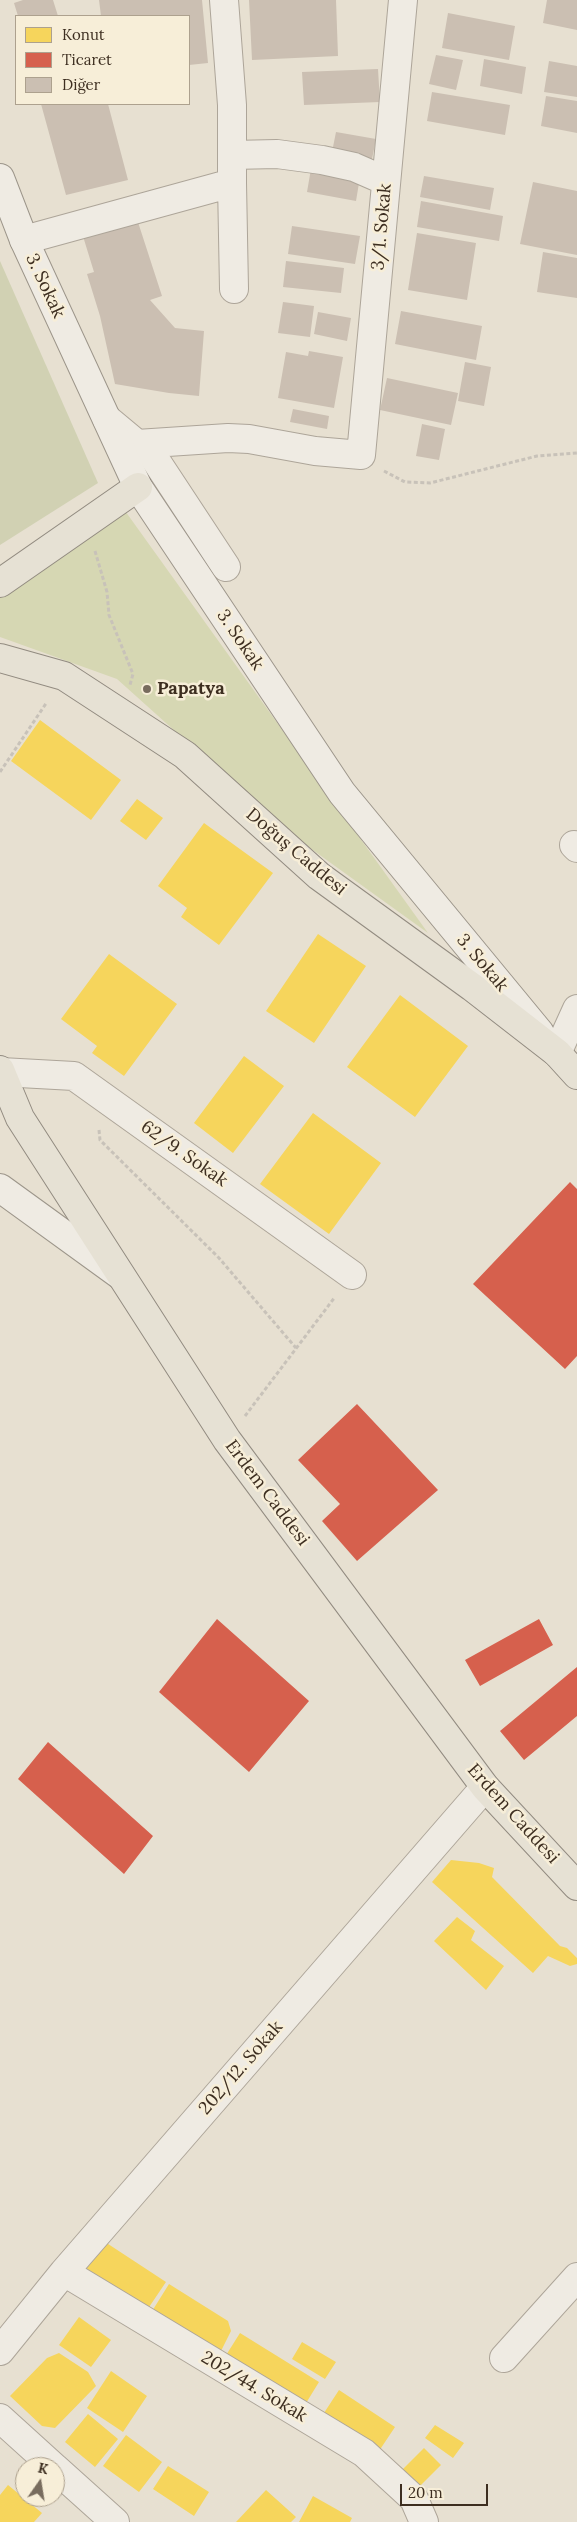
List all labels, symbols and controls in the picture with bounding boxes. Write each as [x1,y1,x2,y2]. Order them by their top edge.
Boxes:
legend [15,15,190,105]
text: Konut [62,25,105,44]
text: Ticaret [62,50,112,69]
text: Diğer [62,75,100,94]
street label: 3/1. Sokak [367,183,397,271]
street label: 3. Sokak [21,250,69,322]
street label: 3. Sokak [212,606,268,674]
place label: Papatya [157,678,225,700]
marker: Papatya [141,683,153,695]
street label: Doğuş Caddesi [241,804,351,900]
street label: 3. Sokak [452,930,512,996]
street label: 62/9. Sokak [137,1116,231,1192]
street label: Erdem Caddesi [220,1436,314,1550]
street label: Erdem Caddesi [463,1760,563,1868]
street label: 202/12. Sokak [194,2017,288,2119]
street label: 202/44. Sokak [197,2347,311,2427]
north arrow [15,2457,65,2507]
text: K [36,2458,50,2478]
scale bar [402,2474,490,2506]
text: 20 m [408,2483,443,2502]

